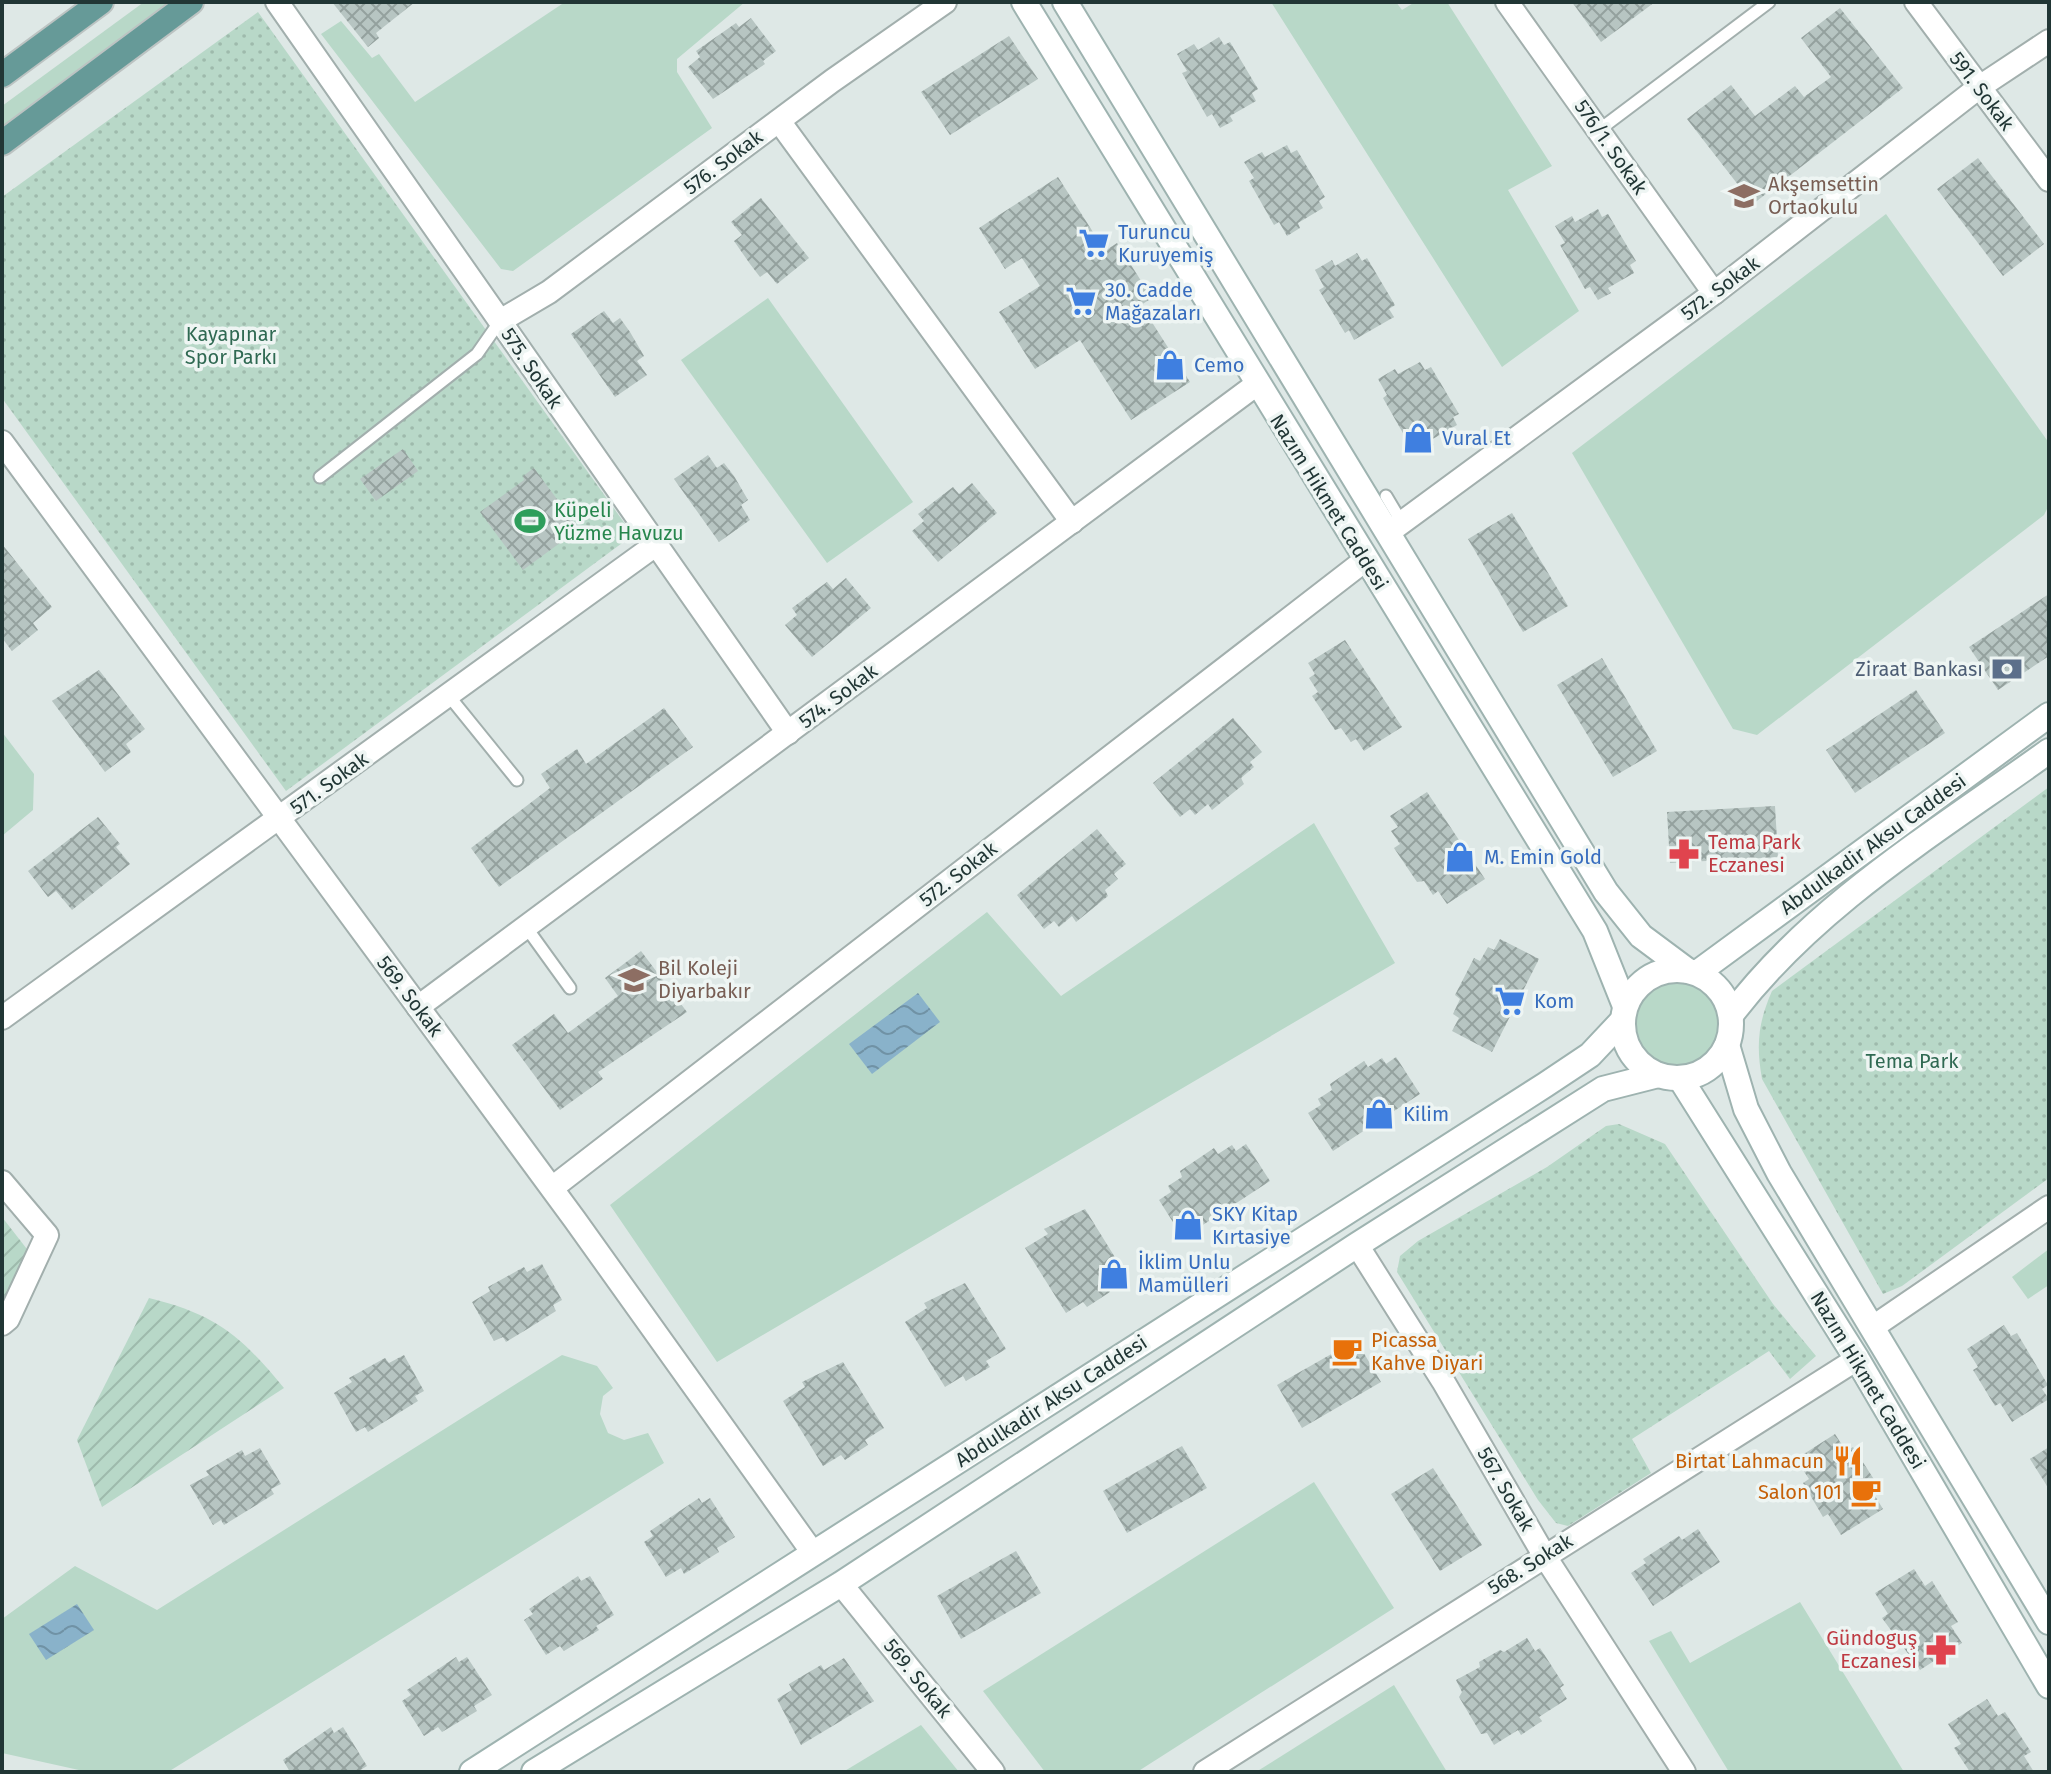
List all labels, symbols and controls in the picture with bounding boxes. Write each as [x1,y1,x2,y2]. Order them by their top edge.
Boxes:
street label: 591. Sokak [1945,47,2020,136]
street label: 576/1. Sokak [1570,95,1653,199]
street label: 576. Sokak [679,124,768,199]
place label: Akşemsettin Ortaokulu [1768,172,1879,219]
school or university icon: Akşemsettin Ortaokulu [1727,179,1761,213]
place label: Turuncu Kuruyemiş [1118,220,1213,268]
supermarket icon: Turuncu Kuruyemiş [1077,226,1111,260]
street label: 572. Sokak [1676,250,1764,325]
place label: 30. Cadde Mağazaları [1105,278,1201,325]
supermarket icon: 30. Cadde Mağazaları [1064,284,1098,318]
park label: Kayapınar Spor Parkı [185,322,277,369]
street label: 575. Sokak [496,323,568,413]
shop icon: Cemo [1153,348,1187,382]
place label: Cemo [1194,353,1245,377]
street label: Nazım Hikmet Caddesi [1265,410,1393,594]
shop icon: Vural Et [1401,421,1435,455]
place label: Vural Et [1442,426,1512,450]
place label: Küpeli Yüzme Havuzu [554,498,684,545]
sports icon: Küpeli Yüzme Havuzu [513,504,547,538]
bank icon: Ziraat Bankası [1990,652,2024,686]
place label: Ziraat Bankası [1855,657,1983,681]
street label: 574. Sokak [794,658,883,733]
street label: 571. Sokak [285,746,373,819]
street label: Abdulkadir Aksu Caddesi [1775,769,1971,919]
place label: Tema Park Eczanesi [1708,830,1802,877]
street label: 572. Sokak [914,836,1002,912]
pharmacy icon: Tema Park Eczanesi [1667,837,1701,871]
shop icon: M. Emin Gold [1443,840,1477,874]
place label: M. Emin Gold [1484,845,1602,869]
street label: 569. Sokak [372,951,449,1042]
place label: Bil Koleji Diyarbakır [658,956,751,1003]
school or university icon: Bil Koleji Diyarbakır [617,963,651,997]
supermarket icon: Kom [1493,984,1527,1018]
place label: Kom [1534,989,1574,1013]
park label: Tema Park [1866,1049,1959,1073]
shop icon: Kilim [1362,1097,1396,1131]
place label: Kilim [1403,1102,1449,1126]
place label: SKY Kitap Kırtasiye [1212,1202,1298,1249]
shop icon: SKY Kitap Kırtasiye [1171,1208,1205,1242]
place label: İklim Unlu Mamülleri [1138,1250,1231,1297]
shop icon: İklim Unlu Mamülleri [1097,1257,1131,1291]
street label: Nazım Hikmet Caddesi [1805,1287,1931,1473]
place label: Picassa Kahve Diyari [1371,1328,1483,1375]
street label: Abdulkadir Aksu Caddesi [951,1330,1151,1472]
cafe icon: Picassa Kahve Diyari [1330,1334,1364,1368]
street label: 567. Sokak [1472,1443,1540,1536]
restaurant icon: Birtat Lahmacun [1831,1444,1865,1478]
place label: Birtat Lahmacun [1675,1449,1824,1473]
cafe icon: Salon 101 [1849,1475,1883,1509]
place label: Salon 101 [1758,1480,1842,1504]
street label: 568. Sokak [1483,1528,1577,1599]
place label: Gündoguş Eczanesi [1826,1626,1917,1673]
pharmacy icon: Gündoguş Eczanesi [1924,1633,1958,1667]
street label: 569. Sokak [879,1634,958,1723]

